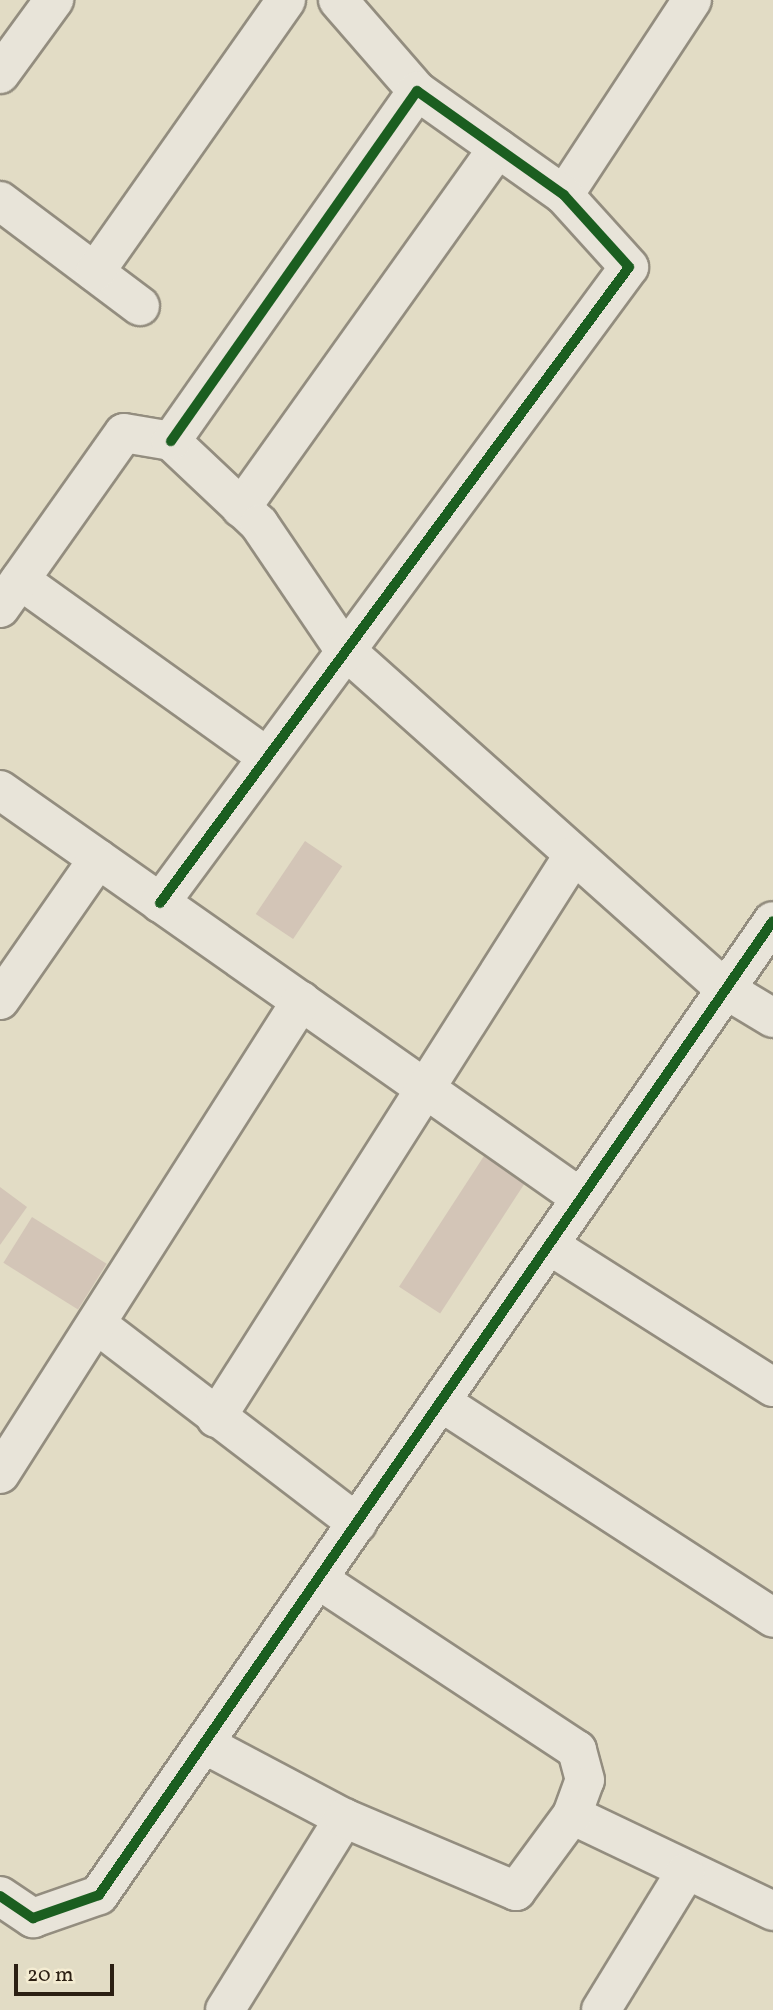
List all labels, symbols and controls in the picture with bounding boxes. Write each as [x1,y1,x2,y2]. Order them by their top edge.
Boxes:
scale bar [18,1951,117,1995]
text: 20 m [27,1961,73,1990]

